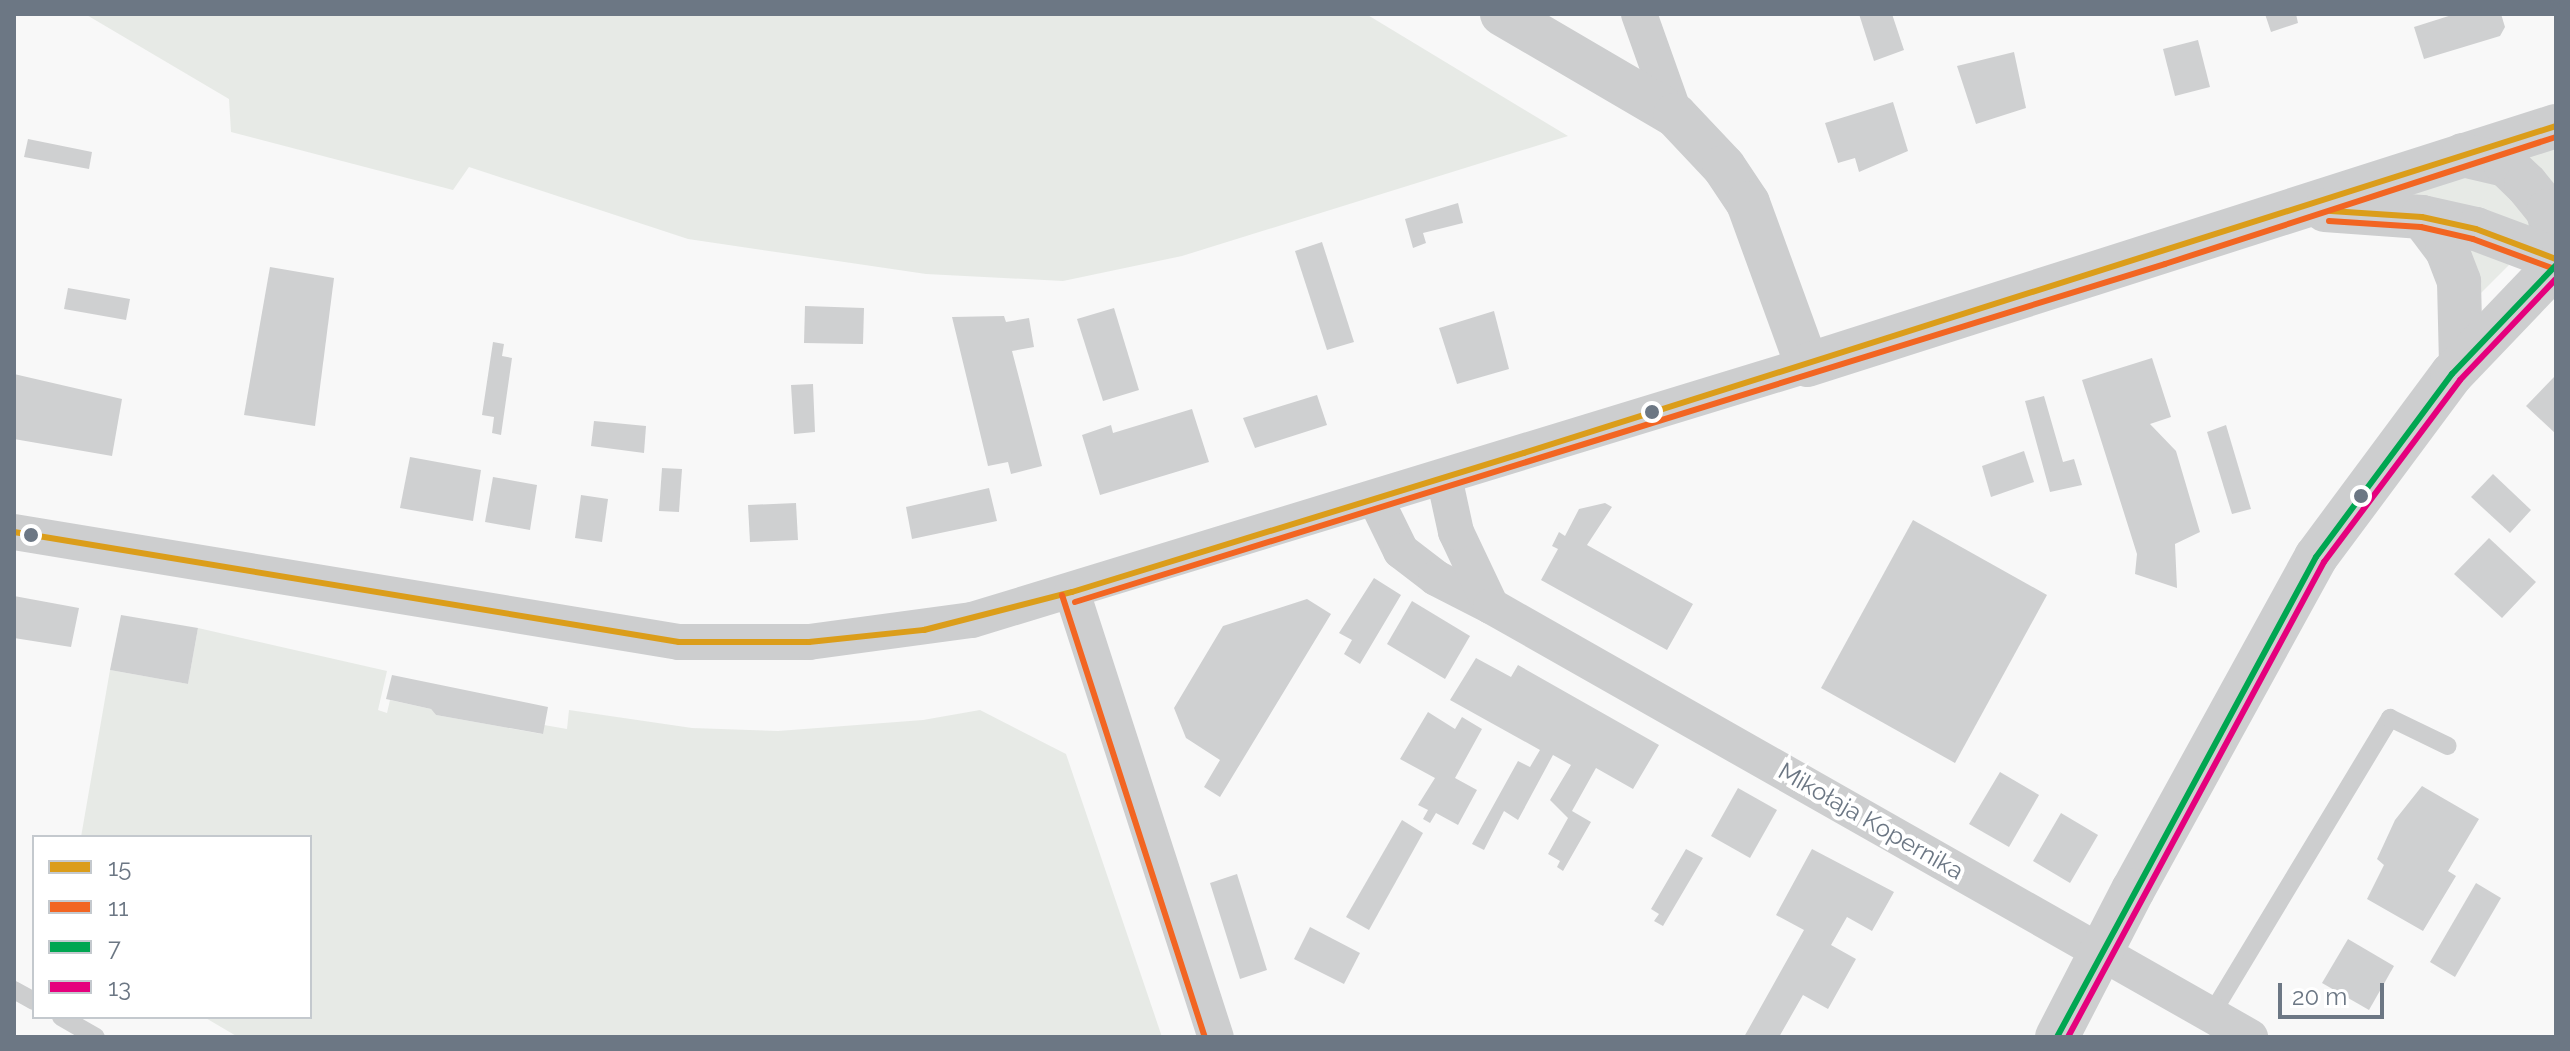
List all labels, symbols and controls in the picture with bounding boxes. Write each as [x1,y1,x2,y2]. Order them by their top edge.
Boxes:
unlabelled marker [1644,404,1660,420]
unlabelled marker [2353,488,2369,504]
unlabelled marker [23,527,39,543]
street label: Mikołaja Kopernika [1773,756,1969,886]
legend [32,835,312,1019]
text: 15 [108,853,131,882]
text: 11 [108,893,129,922]
text: 7 [108,933,121,962]
scale bar [2282,967,2388,1017]
text: 13 [108,973,131,1002]
text: 20 m [2292,982,2347,1011]

